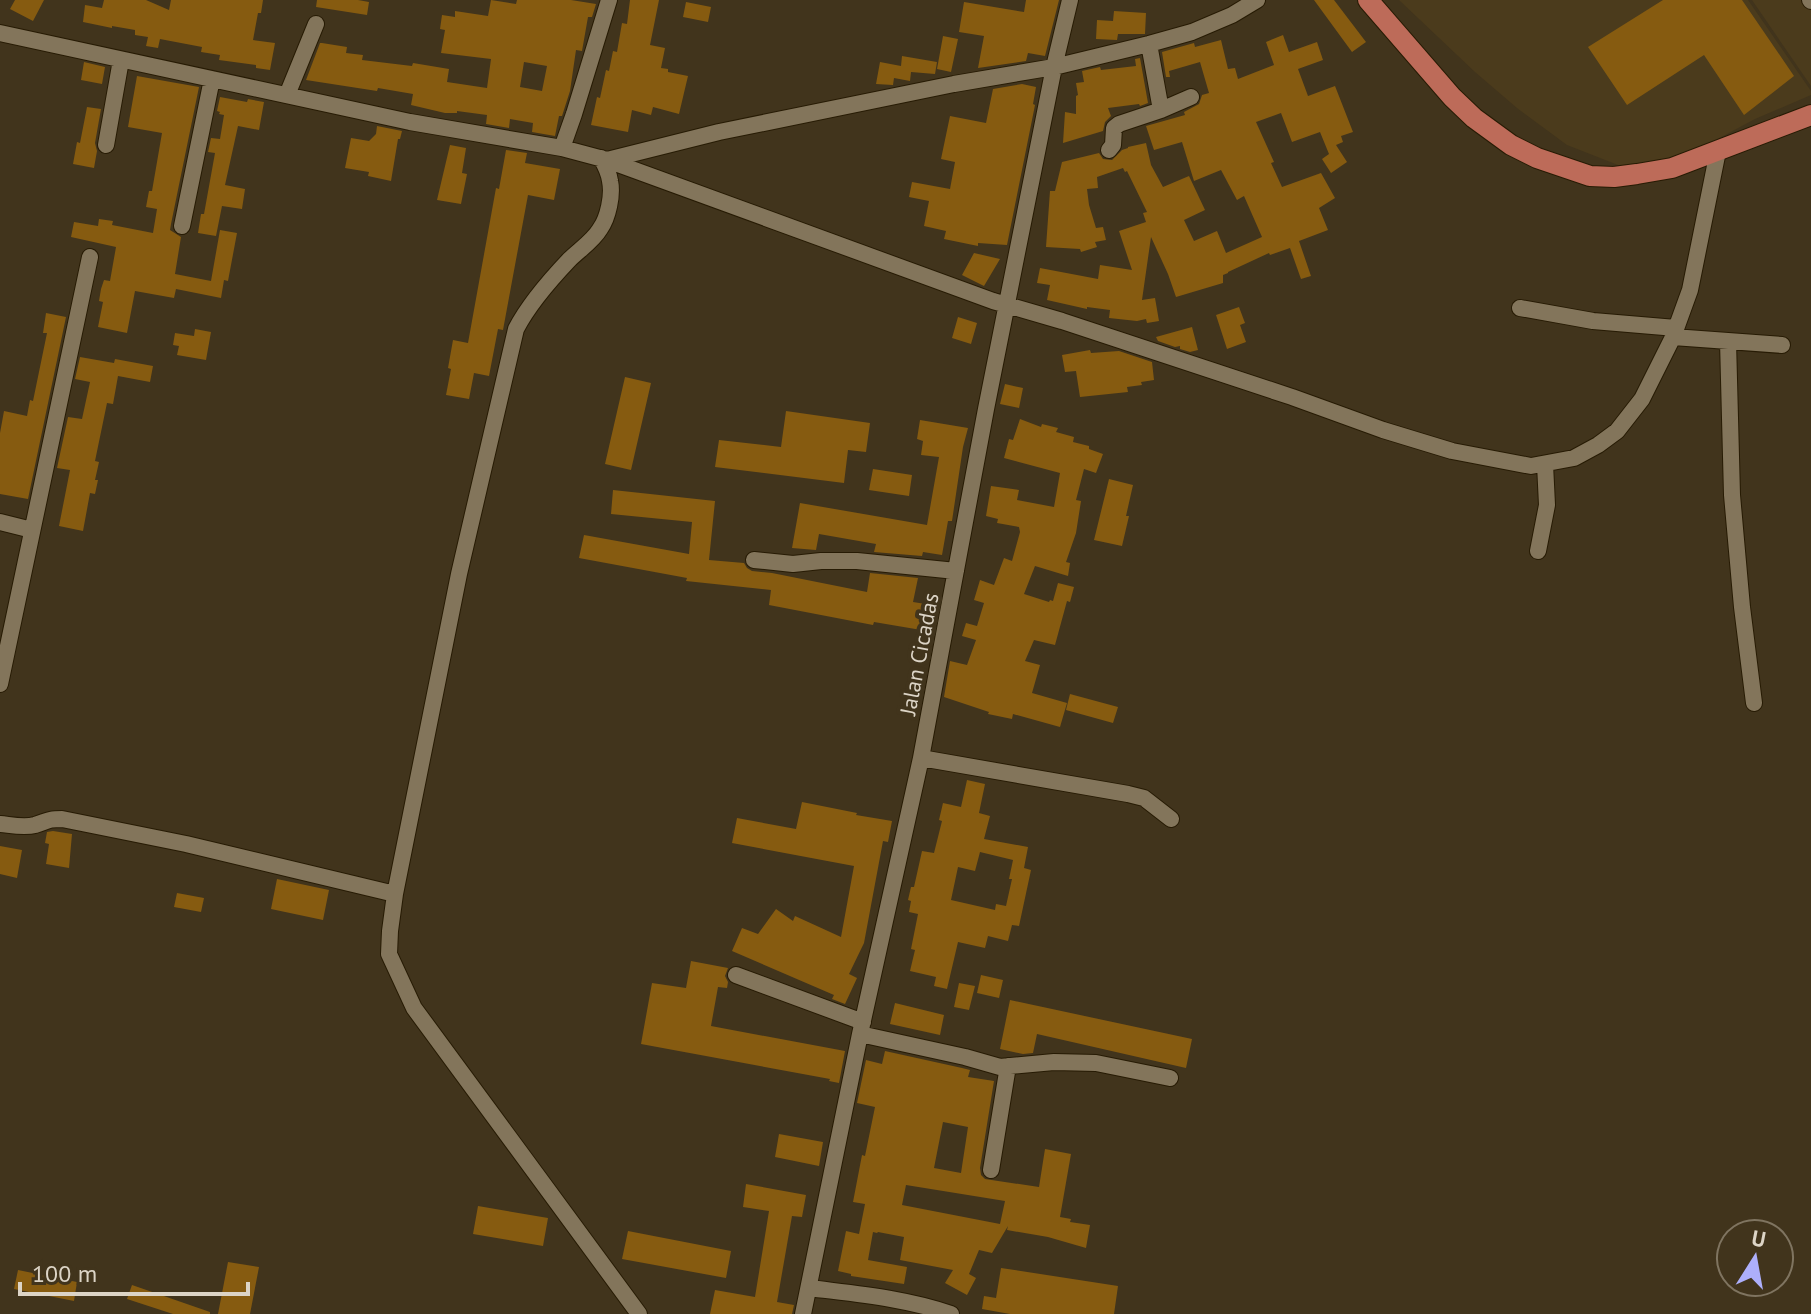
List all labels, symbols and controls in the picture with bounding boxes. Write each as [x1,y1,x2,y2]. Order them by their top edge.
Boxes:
street label: Jalan Cicadas [893,591,945,718]
north arrow [1715,1218,1795,1298]
text: U [1749,1223,1768,1253]
scale bar [20,1246,248,1296]
text: 100 m [32,1258,97,1289]

